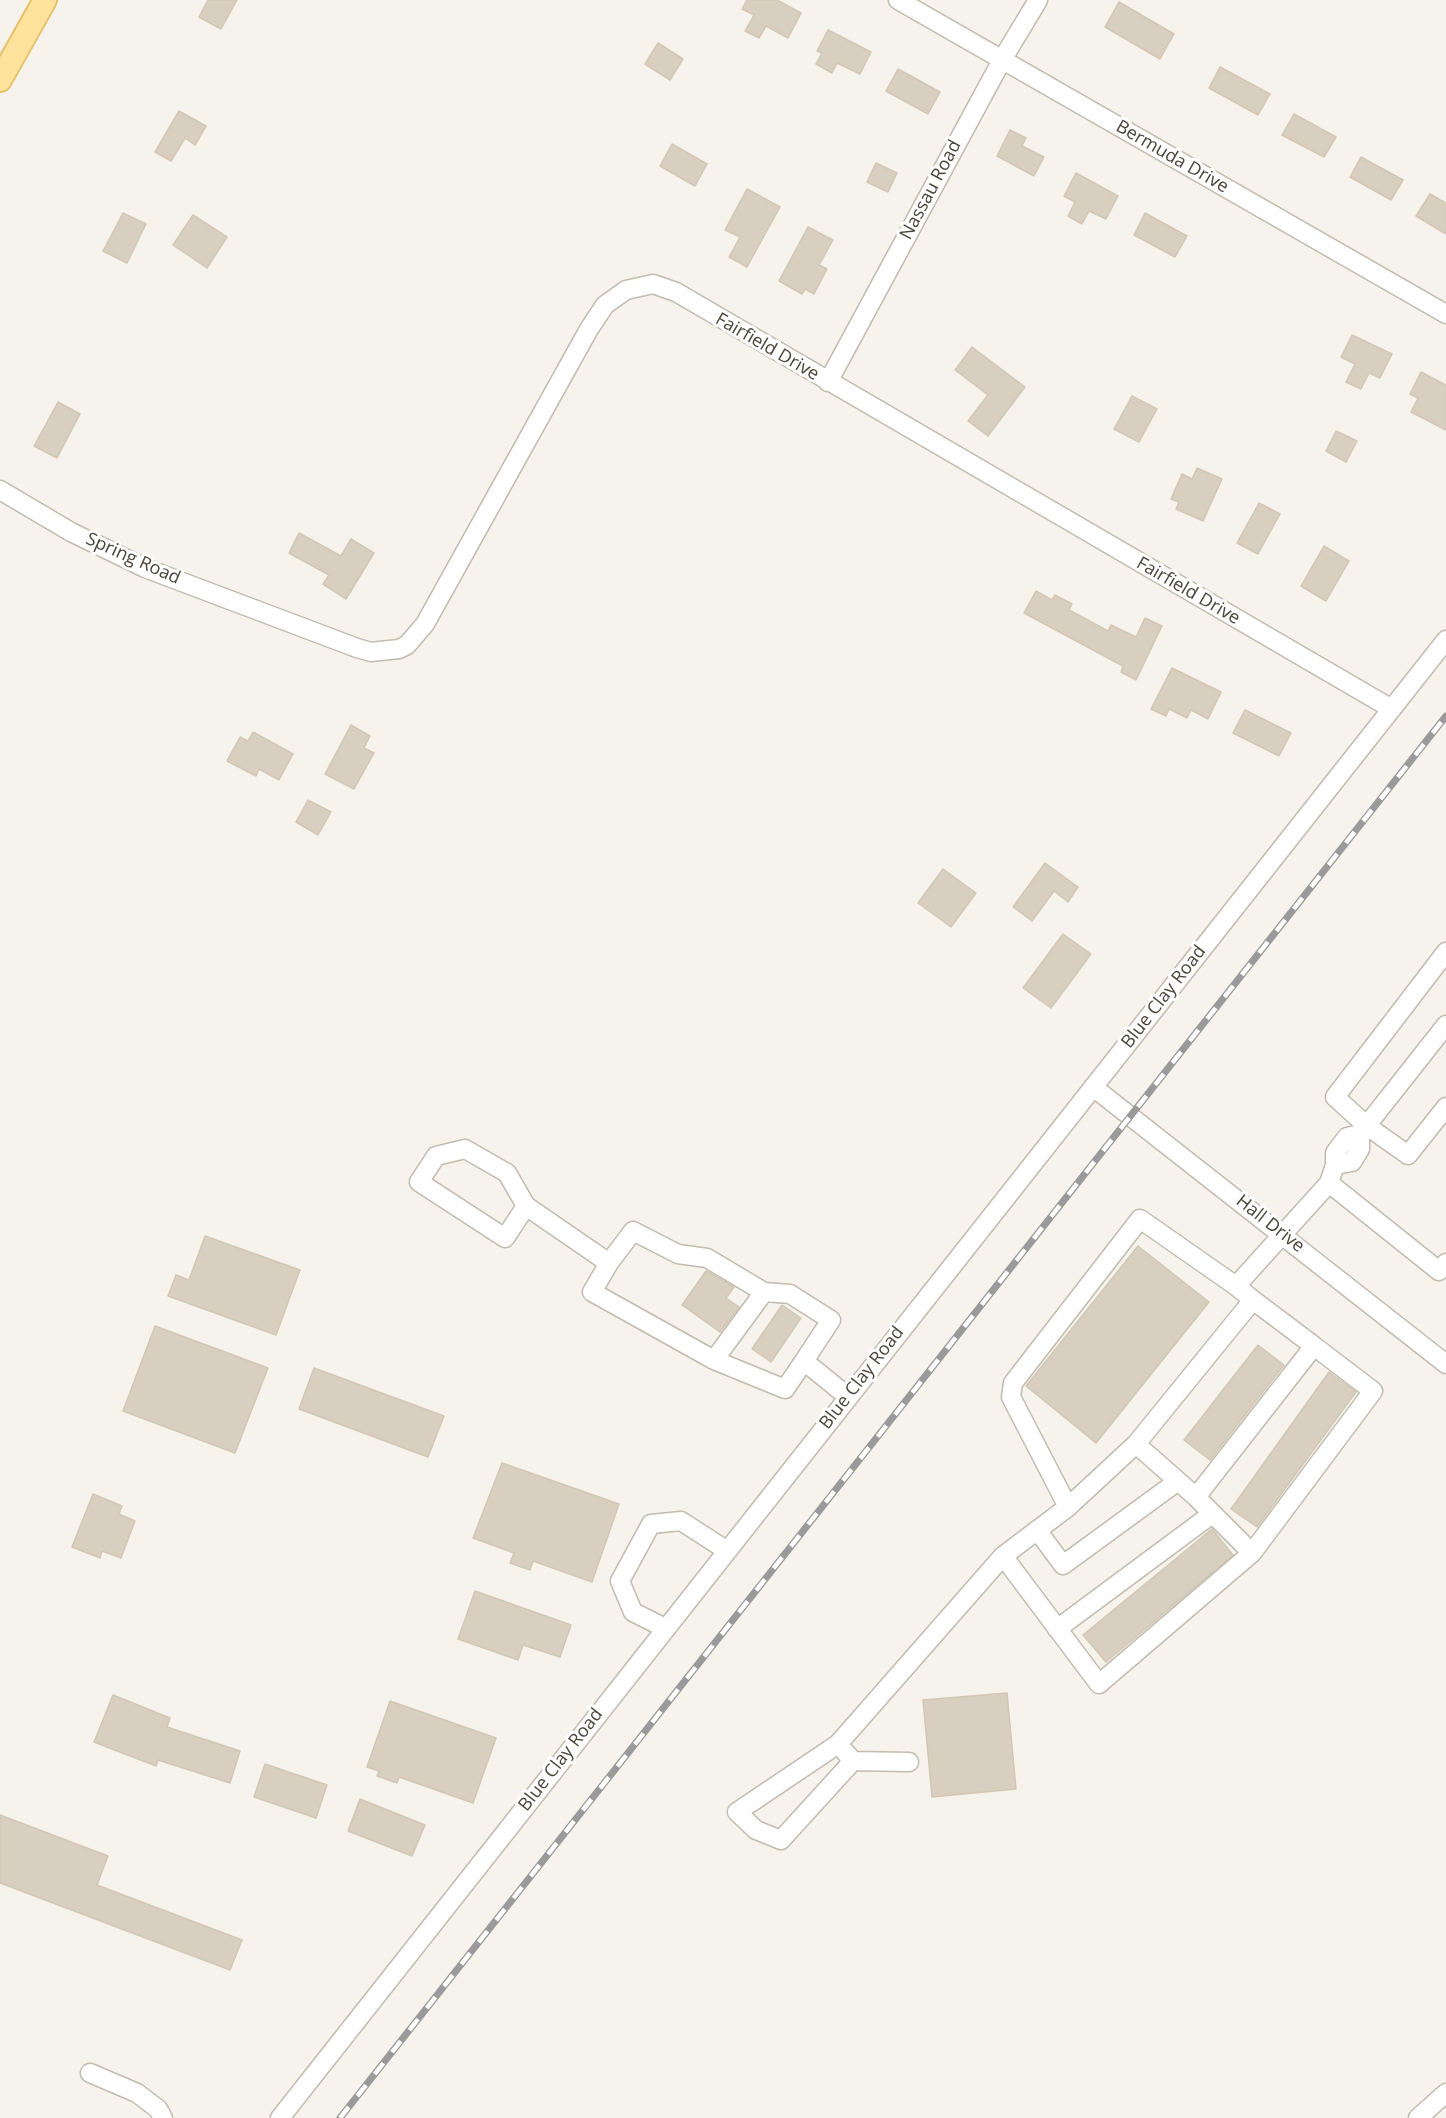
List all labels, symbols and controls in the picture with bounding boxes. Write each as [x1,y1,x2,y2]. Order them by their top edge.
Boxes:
street label: Bermuda Drive [1112,116,1232,198]
street label: Nassau Road [896,137,966,243]
street label: Fairfield Drive [711,309,823,385]
street label: Spring Road [82,529,184,589]
street label: Fairfield Drive [1132,553,1244,629]
street label: Blue Clay Road [1117,941,1211,1053]
street label: Hall Drive [1231,1191,1309,1257]
street label: Blue Clay Road [815,1322,909,1434]
street label: Blue Clay Road [514,1704,608,1816]

